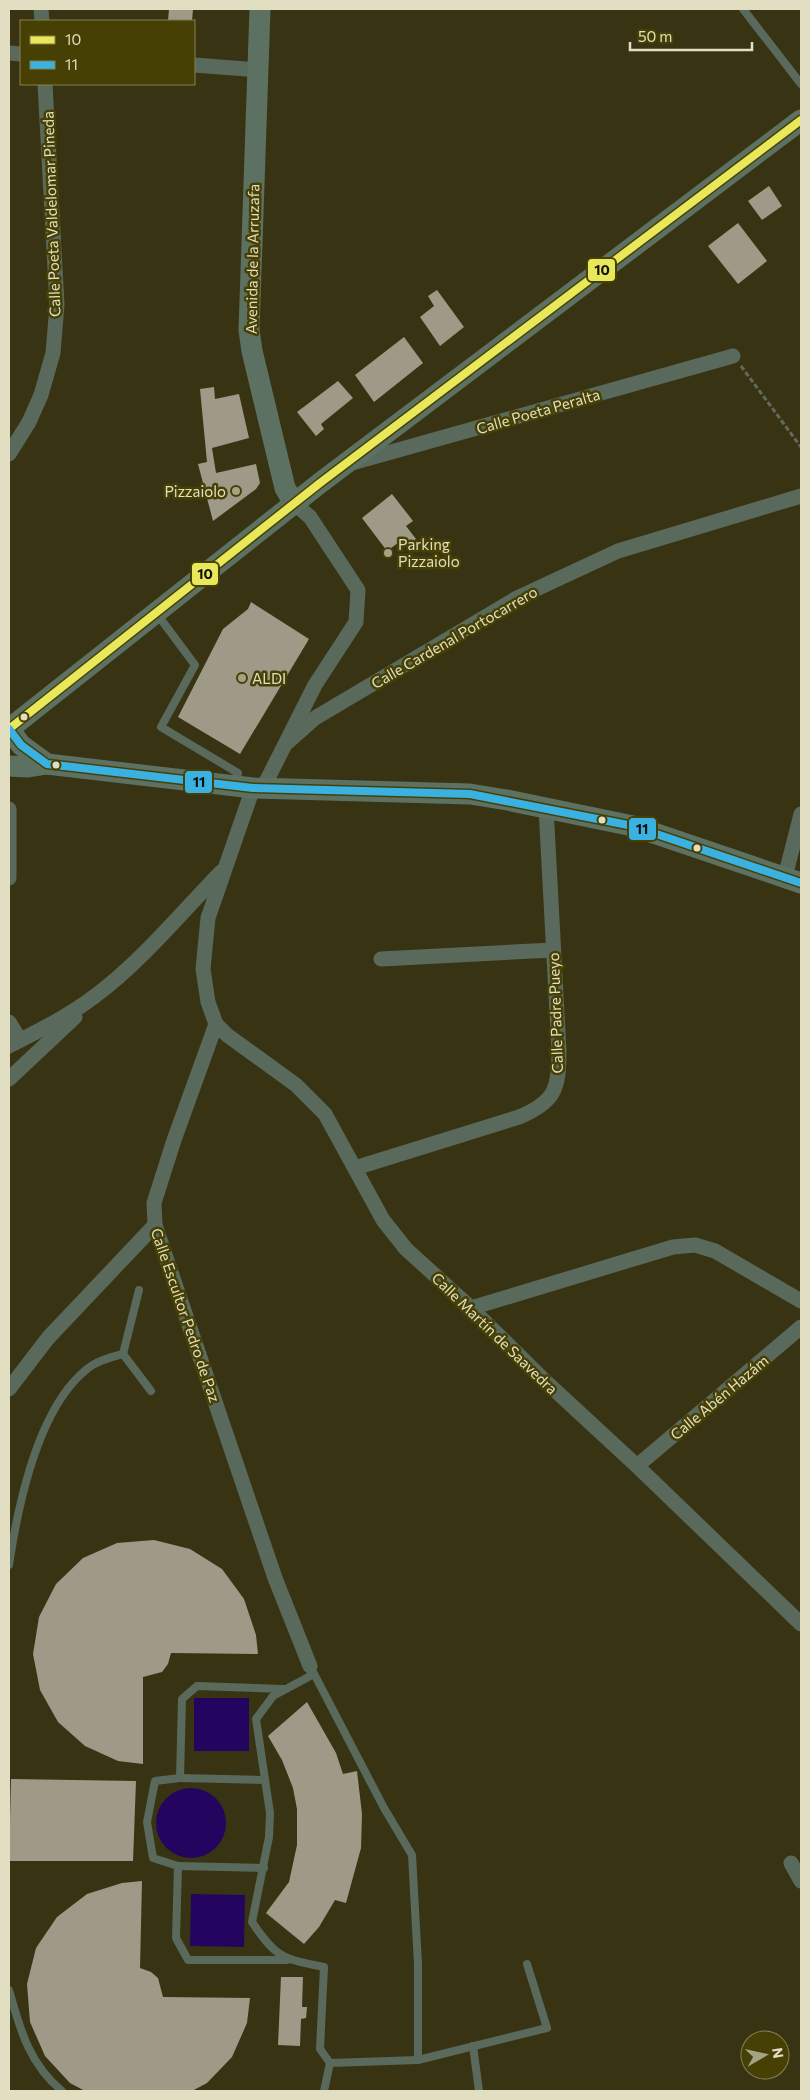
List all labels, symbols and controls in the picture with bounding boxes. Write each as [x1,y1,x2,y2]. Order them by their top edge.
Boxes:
legend [20,20,195,85]
scale bar [630,20,752,52]
text: 50 m [638,27,672,45]
text: 10 [65,30,81,48]
text: 11 [65,55,78,73]
street label: Calle Poeta Valdelomar Pineda [38,111,64,317]
street label: Avenida de la Arruzafa [242,184,262,334]
line badge: 10 [587,258,616,282]
text: 10 [594,261,610,278]
street label: Calle Poeta Peralta [474,385,602,437]
place label: Pizzaiolo [164,482,226,500]
marker: Pizzaiolo [230,485,242,497]
place label: Parking Pizzaiolo [398,535,460,570]
marker: Parking Pizzaiolo [382,547,394,559]
line badge: 10 [191,562,219,586]
text: 10 [197,565,213,582]
street label: Calle Cardenal Portocarrero [368,582,540,692]
place label: ALDI [252,669,286,687]
marker: ALDI [236,672,248,684]
unlabelled marker [19,712,29,722]
unlabelled marker [51,760,61,770]
line badge: 11 [184,770,213,794]
text: 11 [193,773,205,790]
unlabelled marker [597,815,607,825]
line badge: 11 [628,817,657,841]
text: 11 [636,820,648,837]
unlabelled marker [692,843,702,853]
street label: Calle Padre Pueyo [544,952,566,1074]
street label: Calle Escultor Pedro de Paz [148,1225,224,1405]
street label: Calle Martín de Saavedra [428,1268,562,1398]
street label: Calle Abén Hazám [666,1351,772,1443]
north arrow [740,2030,790,2080]
text: N [769,2046,788,2059]

